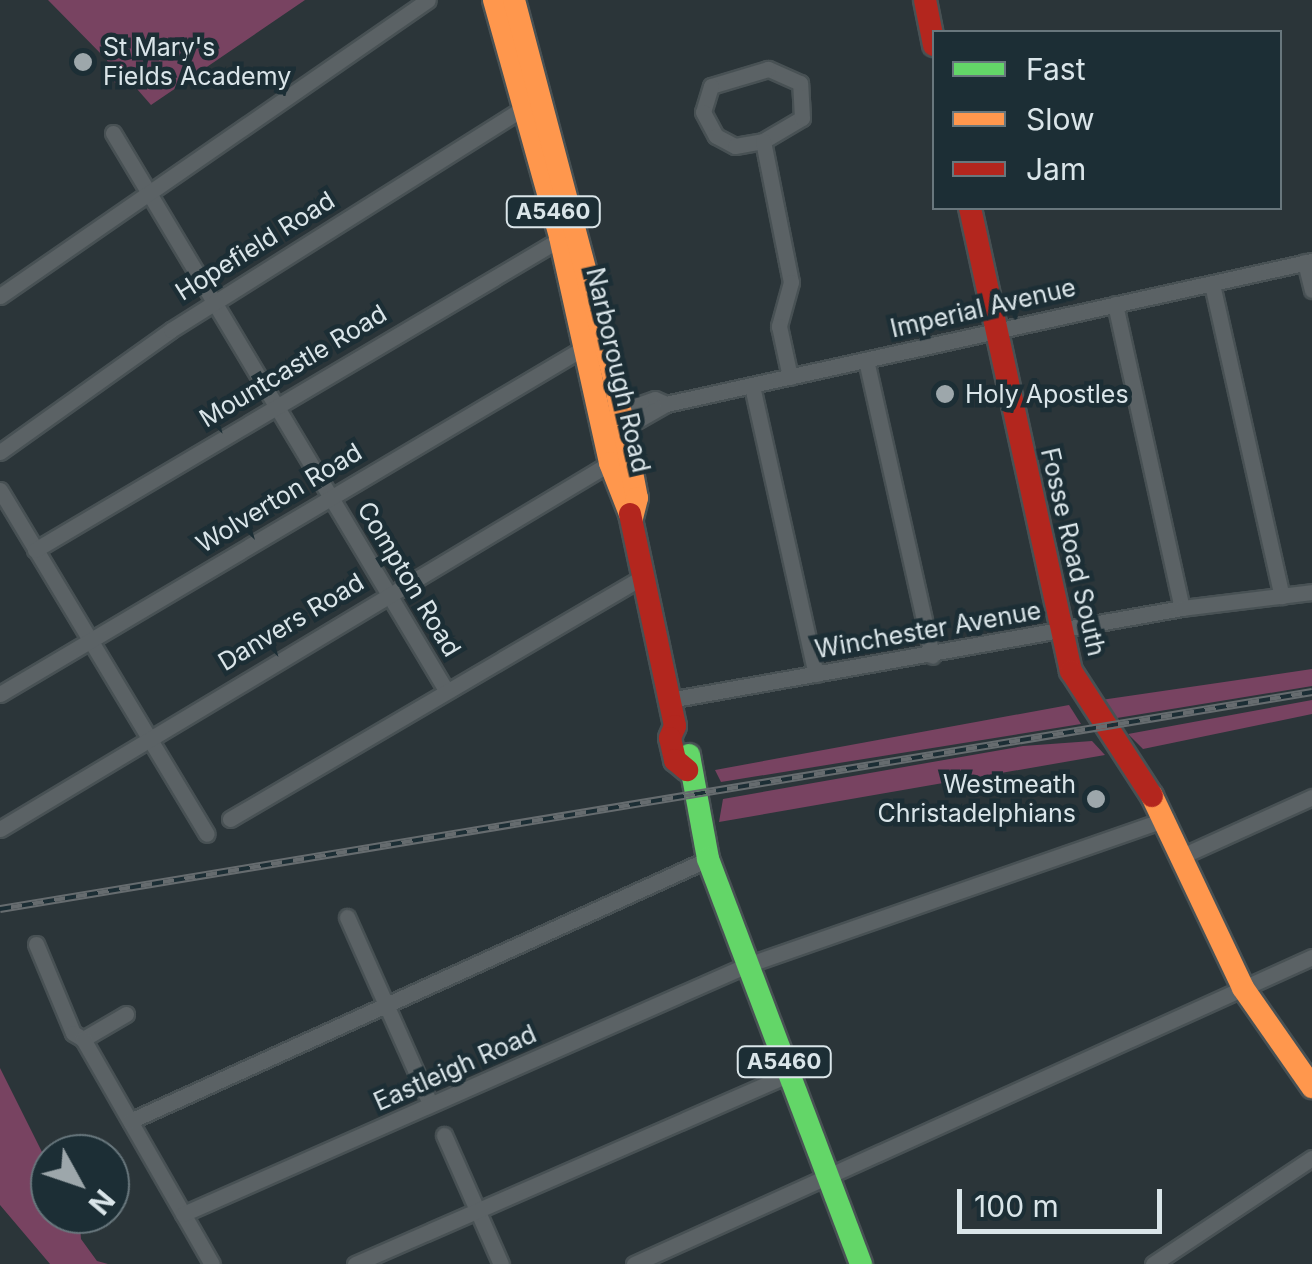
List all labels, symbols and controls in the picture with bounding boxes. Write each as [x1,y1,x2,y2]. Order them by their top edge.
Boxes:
legend [932,30,1282,210]
place label: St Mary's Fields Academy [103,33,291,92]
marker: St Mary's Fields Academy [72,51,94,73]
text: Fast [1026,51,1085,87]
text: Slow [1026,101,1095,137]
text: Jam [1026,151,1086,187]
street label: Hopefield Road [170,185,340,307]
road number: A5460 [506,195,600,229]
street label: Narborough Road [580,265,656,475]
street label: Imperial Avenue [887,272,1079,344]
street label: Mountcastle Road [194,298,392,434]
place label: Holy Apostles [965,379,1129,409]
marker: Holy Apostles [934,383,956,405]
street label: Wolverton Road [191,437,367,559]
street label: Fosse Road South [1034,445,1112,659]
street label: Compton Road [351,496,467,662]
street label: Danvers Road [213,567,369,677]
street label: Winchester Avenue [813,595,1043,665]
place label: Westmeath Christadelphians [877,770,1076,829]
marker: Westmeath Christadelphians [1085,788,1107,810]
street label: Eastleigh Road [369,1019,541,1117]
road number: A5460 [736,1045,832,1079]
north arrow [30,1134,130,1234]
scale bar [962,1169,1167,1231]
text: N [82,1183,121,1221]
text: 100 m [974,1188,1059,1224]

